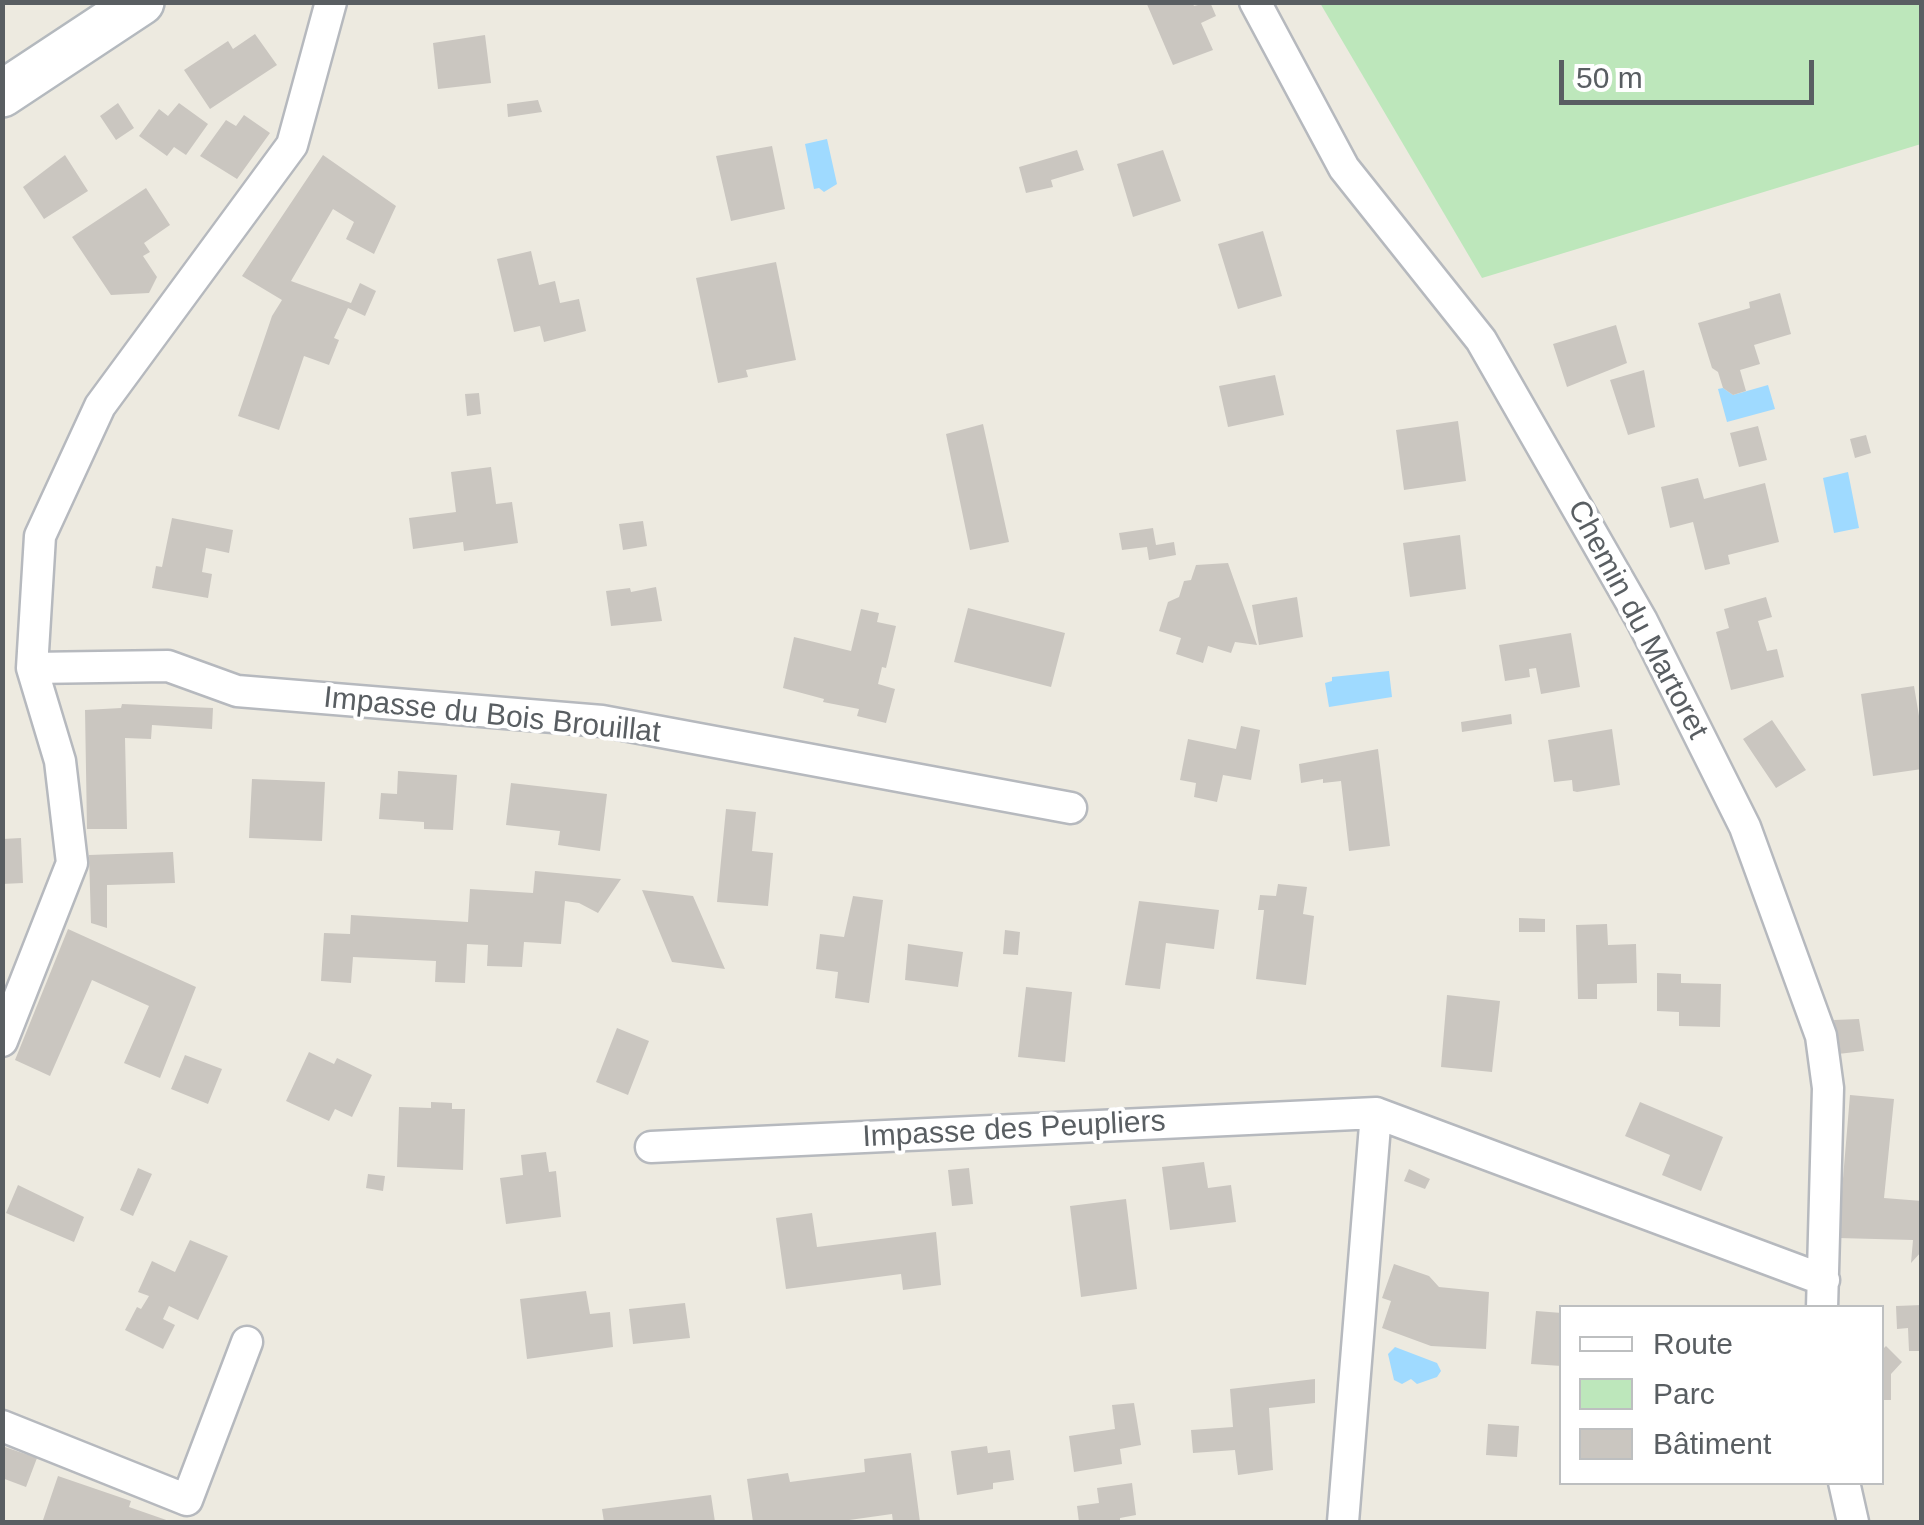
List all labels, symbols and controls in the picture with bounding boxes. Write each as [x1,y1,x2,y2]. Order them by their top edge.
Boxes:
scale bar [1564,40,1819,102]
text: 50 m [1576,61,1643,94]
street label: Chemin du Martoret [1559,495,1715,745]
street label: Impasse du Bois Brouillat [322,680,662,752]
street label: Impasse des Peupliers [862,1104,1166,1156]
legend [1559,1305,1884,1485]
text: Route [1653,1327,1733,1360]
text: Parc [1653,1377,1715,1410]
text: Bâtiment [1653,1427,1771,1460]

